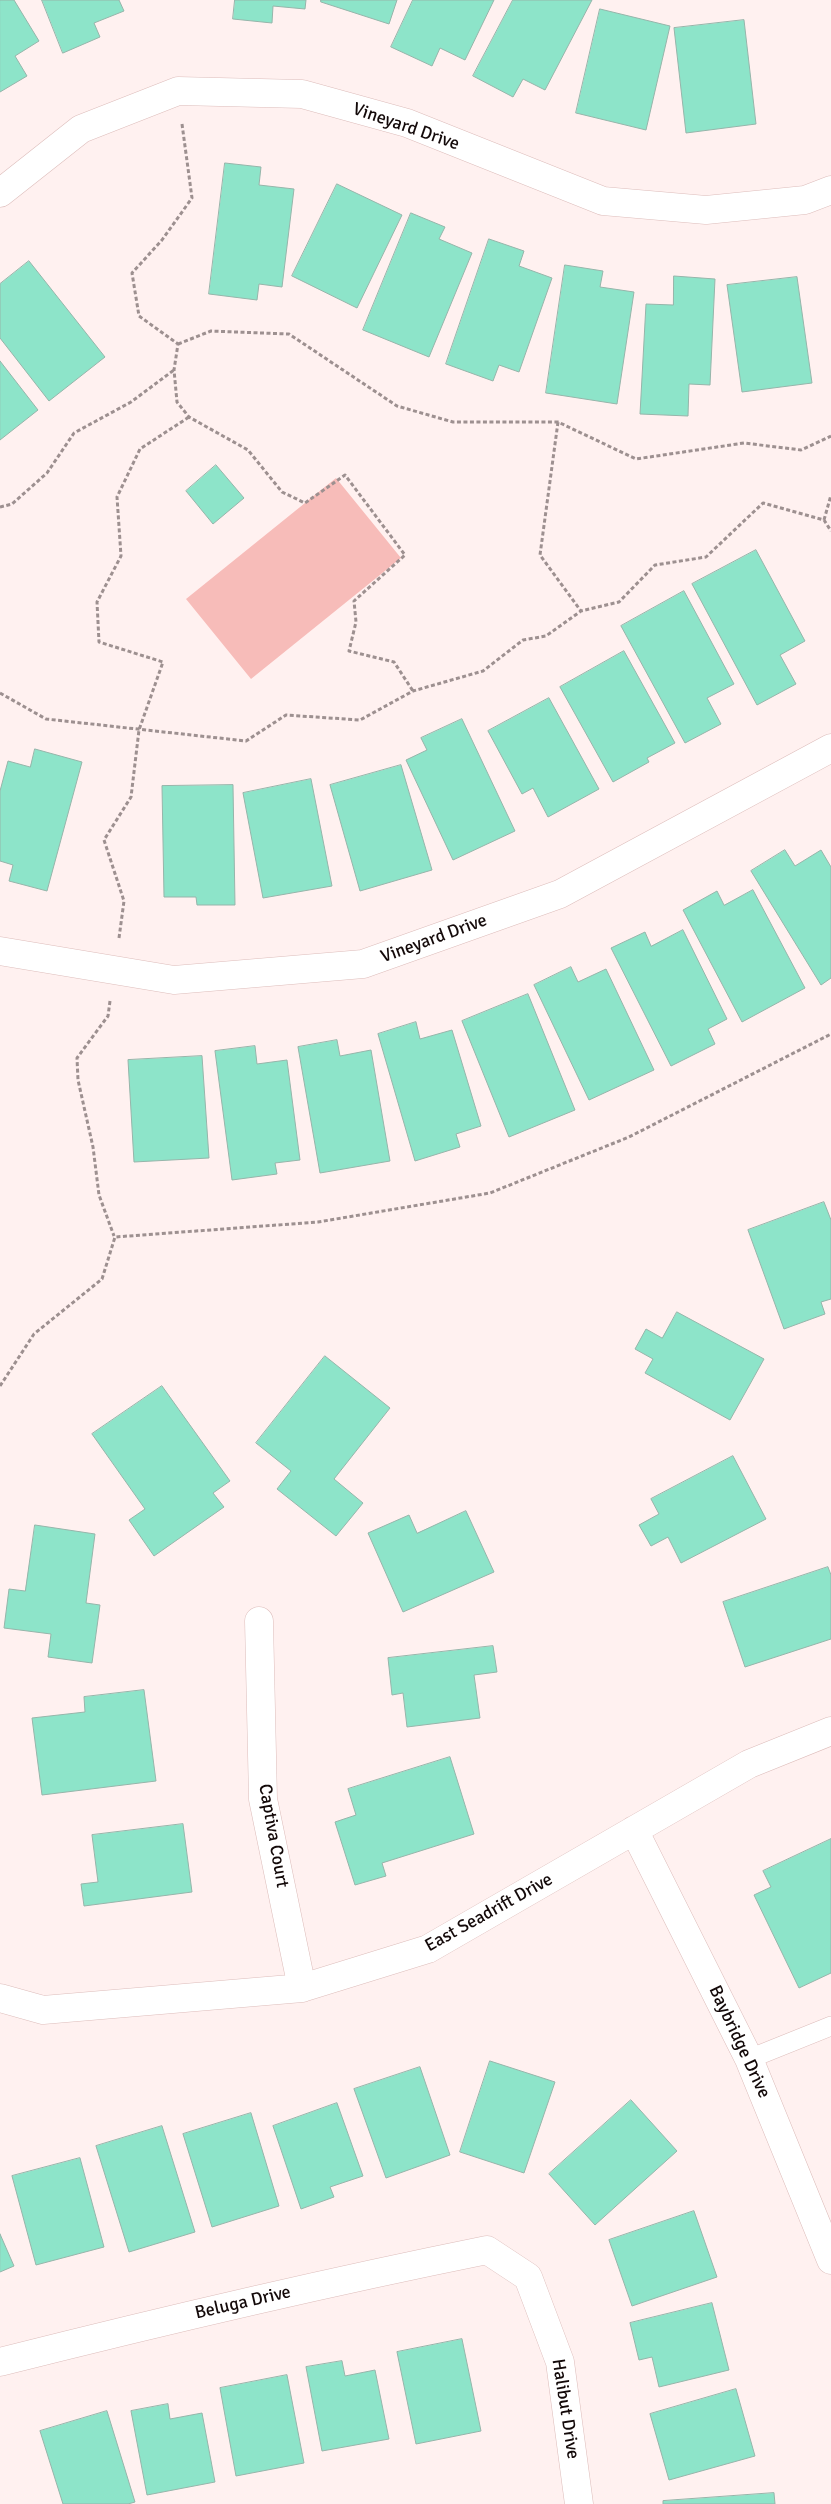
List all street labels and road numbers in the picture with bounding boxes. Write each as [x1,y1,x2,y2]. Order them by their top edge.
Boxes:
street label: Vineyard Drive [350,99,462,155]
street label: Vineyard Drive [378,910,490,968]
street label: Captiva Court [253,1782,293,1890]
street label: East Seadrift Drive [421,1869,557,1957]
street label: Baybridge Drive [703,1982,775,2102]
street label: Beluga Drive [193,2281,293,2325]
street label: Halibut Drive [546,2357,584,2461]

